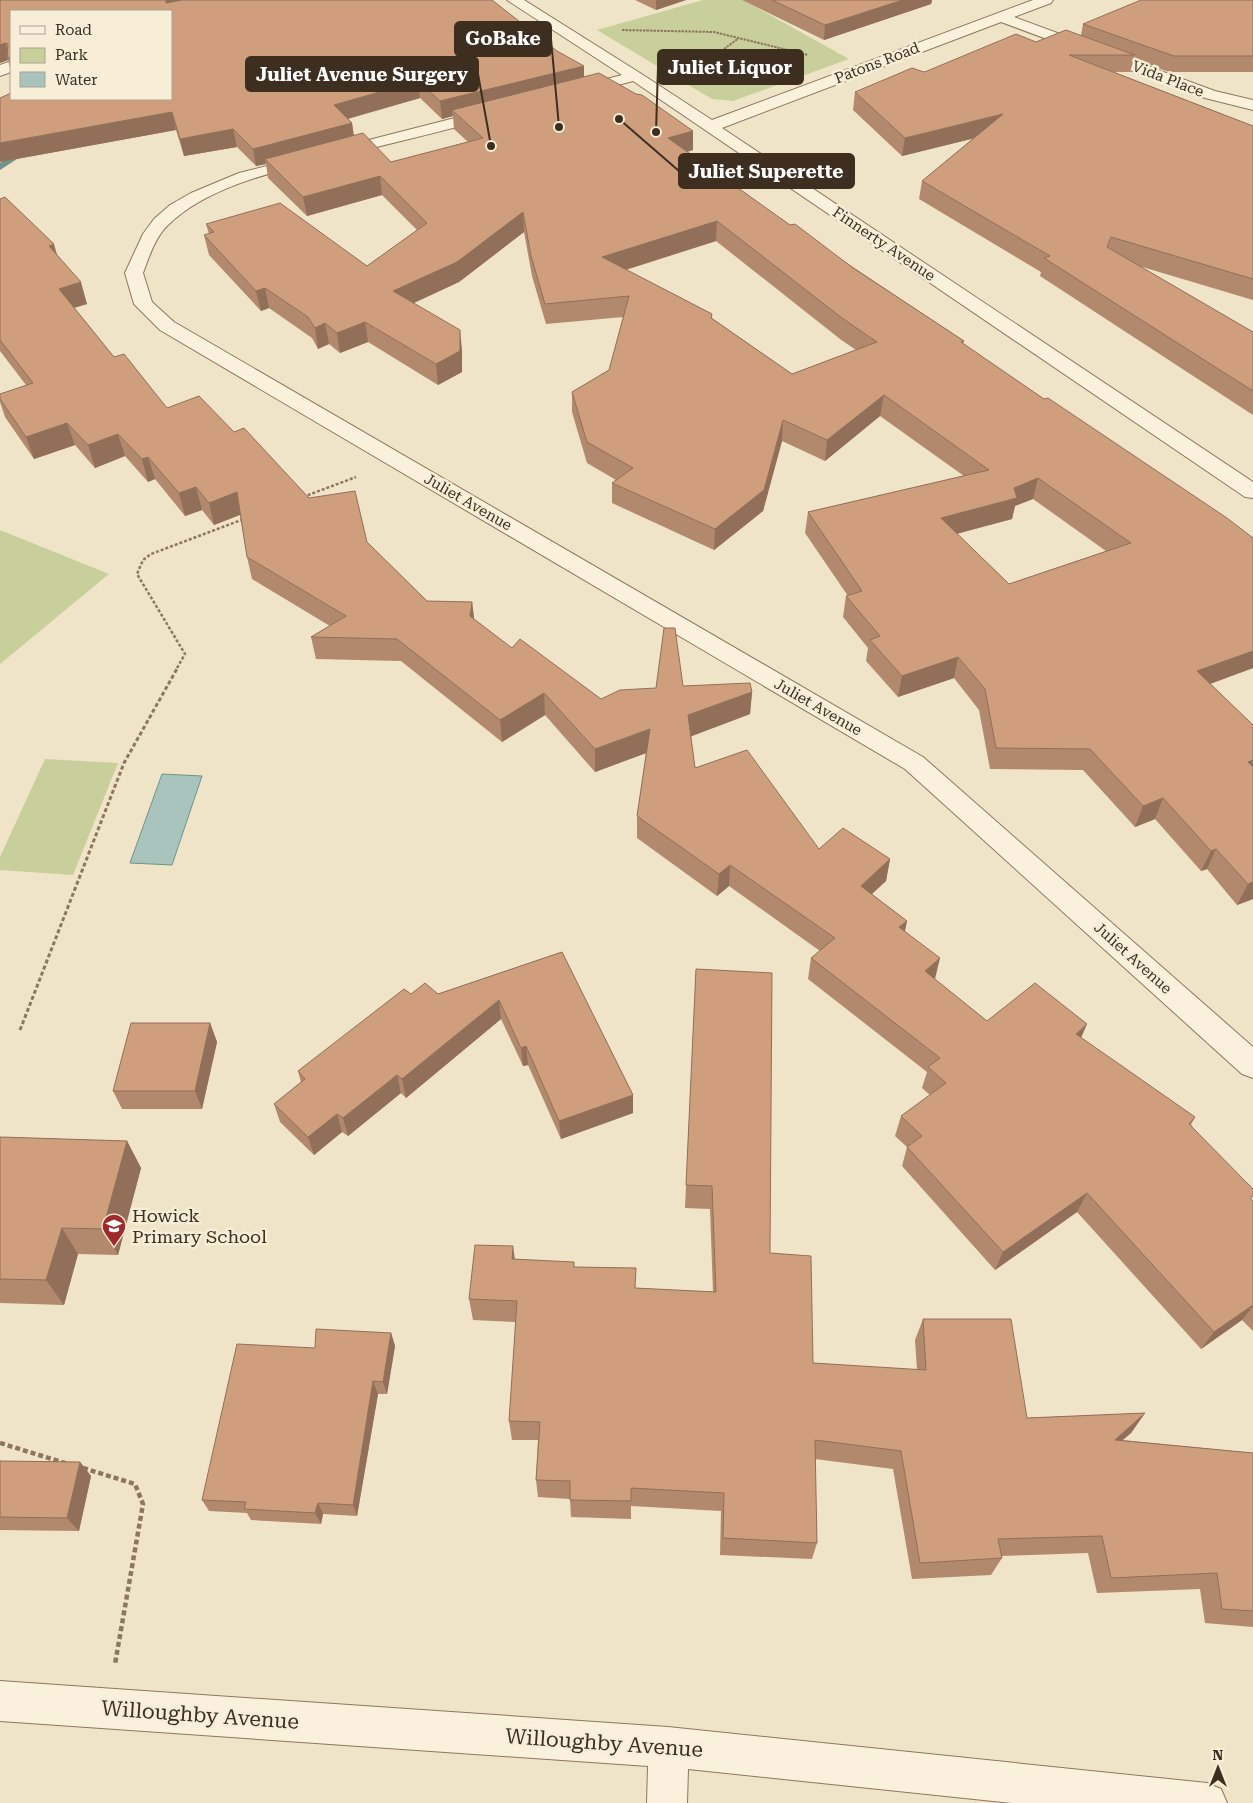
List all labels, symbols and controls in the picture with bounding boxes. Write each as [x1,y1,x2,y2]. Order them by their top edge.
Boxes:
legend [10,10,172,100]
text: Road [55,21,92,39]
callout: GoBake [455,22,551,56]
text: GoBake [465,27,541,50]
street label: Patons Road [832,38,922,87]
text: Park [55,46,89,64]
callout: Juliet Liquor [658,50,803,84]
text: Juliet Liquor [668,56,793,79]
callout: Juliet Avenue Surgery [246,57,478,91]
street label: Vida Place [1129,57,1207,101]
text: Juliet Avenue Surgery [256,63,469,86]
text: Water [55,71,97,89]
callout: Juliet Superette [679,154,854,188]
text: Juliet Superette [689,160,843,183]
street label: Finnerty Avenue [829,203,939,285]
street label: Juliet Avenue [421,470,515,534]
street label: Juliet Avenue [771,675,865,739]
street label: Juliet Avenue [1090,918,1176,998]
place label: Howick Primary School [132,1205,267,1247]
school or university icon: Howick Primary School [101,1213,127,1247]
street label: Willoughby Avenue [100,1696,300,1734]
street label: Willoughby Avenue [504,1724,704,1762]
north arrow [1193,1743,1243,1793]
text: N [1213,1747,1224,1763]

